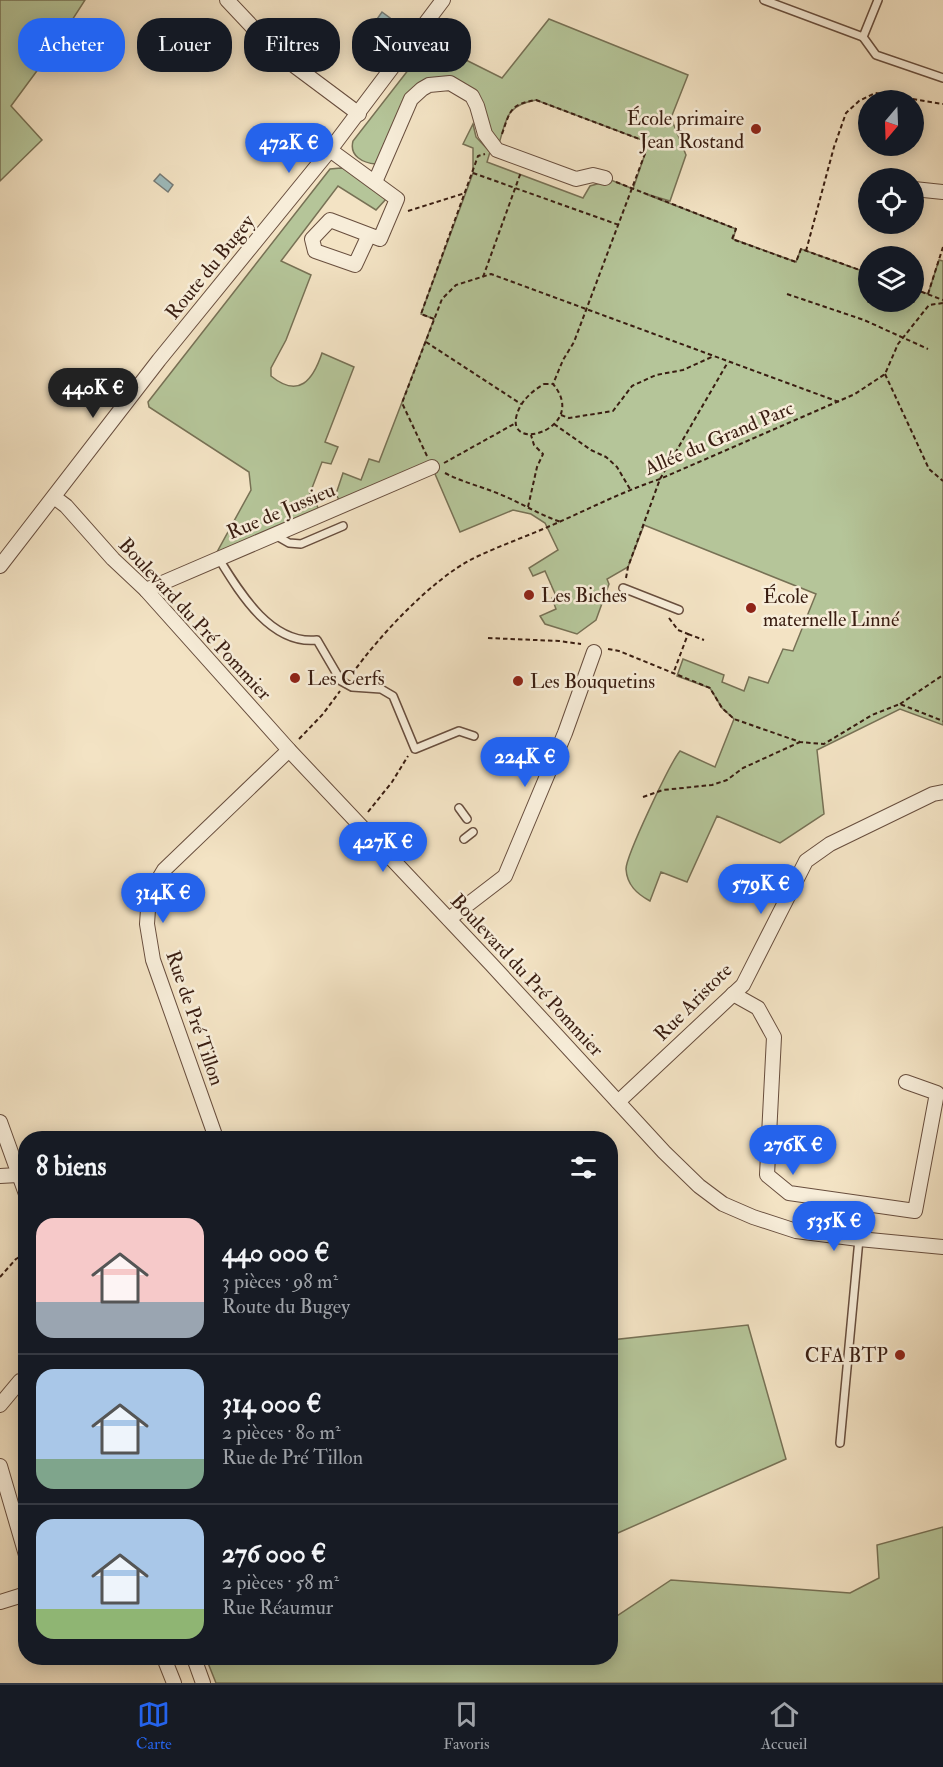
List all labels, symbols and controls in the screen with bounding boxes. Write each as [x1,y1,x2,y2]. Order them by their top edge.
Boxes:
chip: Acheter [18,18,125,72]
chip: Louer [137,18,232,72]
chip: Filtres [244,18,340,72]
chip: Nouveau [352,18,471,72]
north arrow [858,90,924,156]
map controls [858,90,924,312]
place label: École primaire Jean Rostand [627,105,744,154]
marker: École primaire Jean Rostand [749,122,763,136]
pin: 472K € [240,123,338,174]
text: 472K € [259,130,319,155]
button: locate [858,168,924,234]
street label: Route du Bugey [160,208,261,325]
button: layers [858,246,924,312]
pin: 440K € [44,368,142,419]
text: 440K € [62,375,124,400]
street label: Allée du Grand Parc [640,395,797,481]
street label: Rue de Jussieu [223,477,339,545]
street label: Boulevard du Pré Pommier [113,532,277,706]
place label: Les Biches [541,583,627,608]
place label: École maternelle Linné [763,583,900,632]
marker: Les Biches [522,588,536,602]
marker: École maternelle Linné [744,601,758,615]
place label: Les Cerfs [307,666,385,691]
place label: Les Bouquetins [530,669,655,694]
marker: Les Cerfs [288,671,302,685]
marker: Les Bouquetins [511,674,525,688]
pin: 224K € [476,737,574,788]
text: 224K € [495,744,555,769]
pin: 427K € [334,822,432,873]
text: 427K € [353,829,413,854]
pin: 579K € [712,864,810,915]
text: 579K € [732,871,790,896]
pin: 314K € [114,873,212,924]
text: 314K € [135,880,191,905]
street label: Boulevard du Pré Pommier [445,888,609,1062]
street label: Rue de Pré Tillon [160,947,230,1089]
street label: Rue Aristote [649,958,737,1046]
pin: 276K € [744,1125,842,1176]
text: 276K € [763,1132,823,1157]
text: 8 biens [36,1151,106,1183]
icon: filters [567,1151,600,1184]
pin: 535K € [785,1201,883,1252]
text: 535K € [806,1208,862,1233]
text: 440 000 € [222,1237,330,1269]
icon: home [84,1242,156,1314]
text: 3 pièces · 98 m² [222,1269,338,1294]
text: Route du Bugey [222,1294,350,1319]
place label: CFA BTP [805,1343,888,1368]
marker: CFA BTP [893,1348,907,1362]
text: 314 000 € [222,1388,321,1420]
icon: home [84,1393,156,1465]
text: 2 pièces · 80 m² [222,1420,341,1445]
text: Rue de Pré Tillon [222,1445,363,1470]
text: 276 000 € [222,1538,326,1570]
icon: home [84,1543,156,1615]
text: 2 pièces · 58 m² [222,1570,339,1595]
text: Rue Réaumur [222,1595,333,1620]
tab: Carte [136,1698,172,1754]
tab: Favoris [443,1698,489,1754]
tab: Accueil [761,1698,807,1754]

